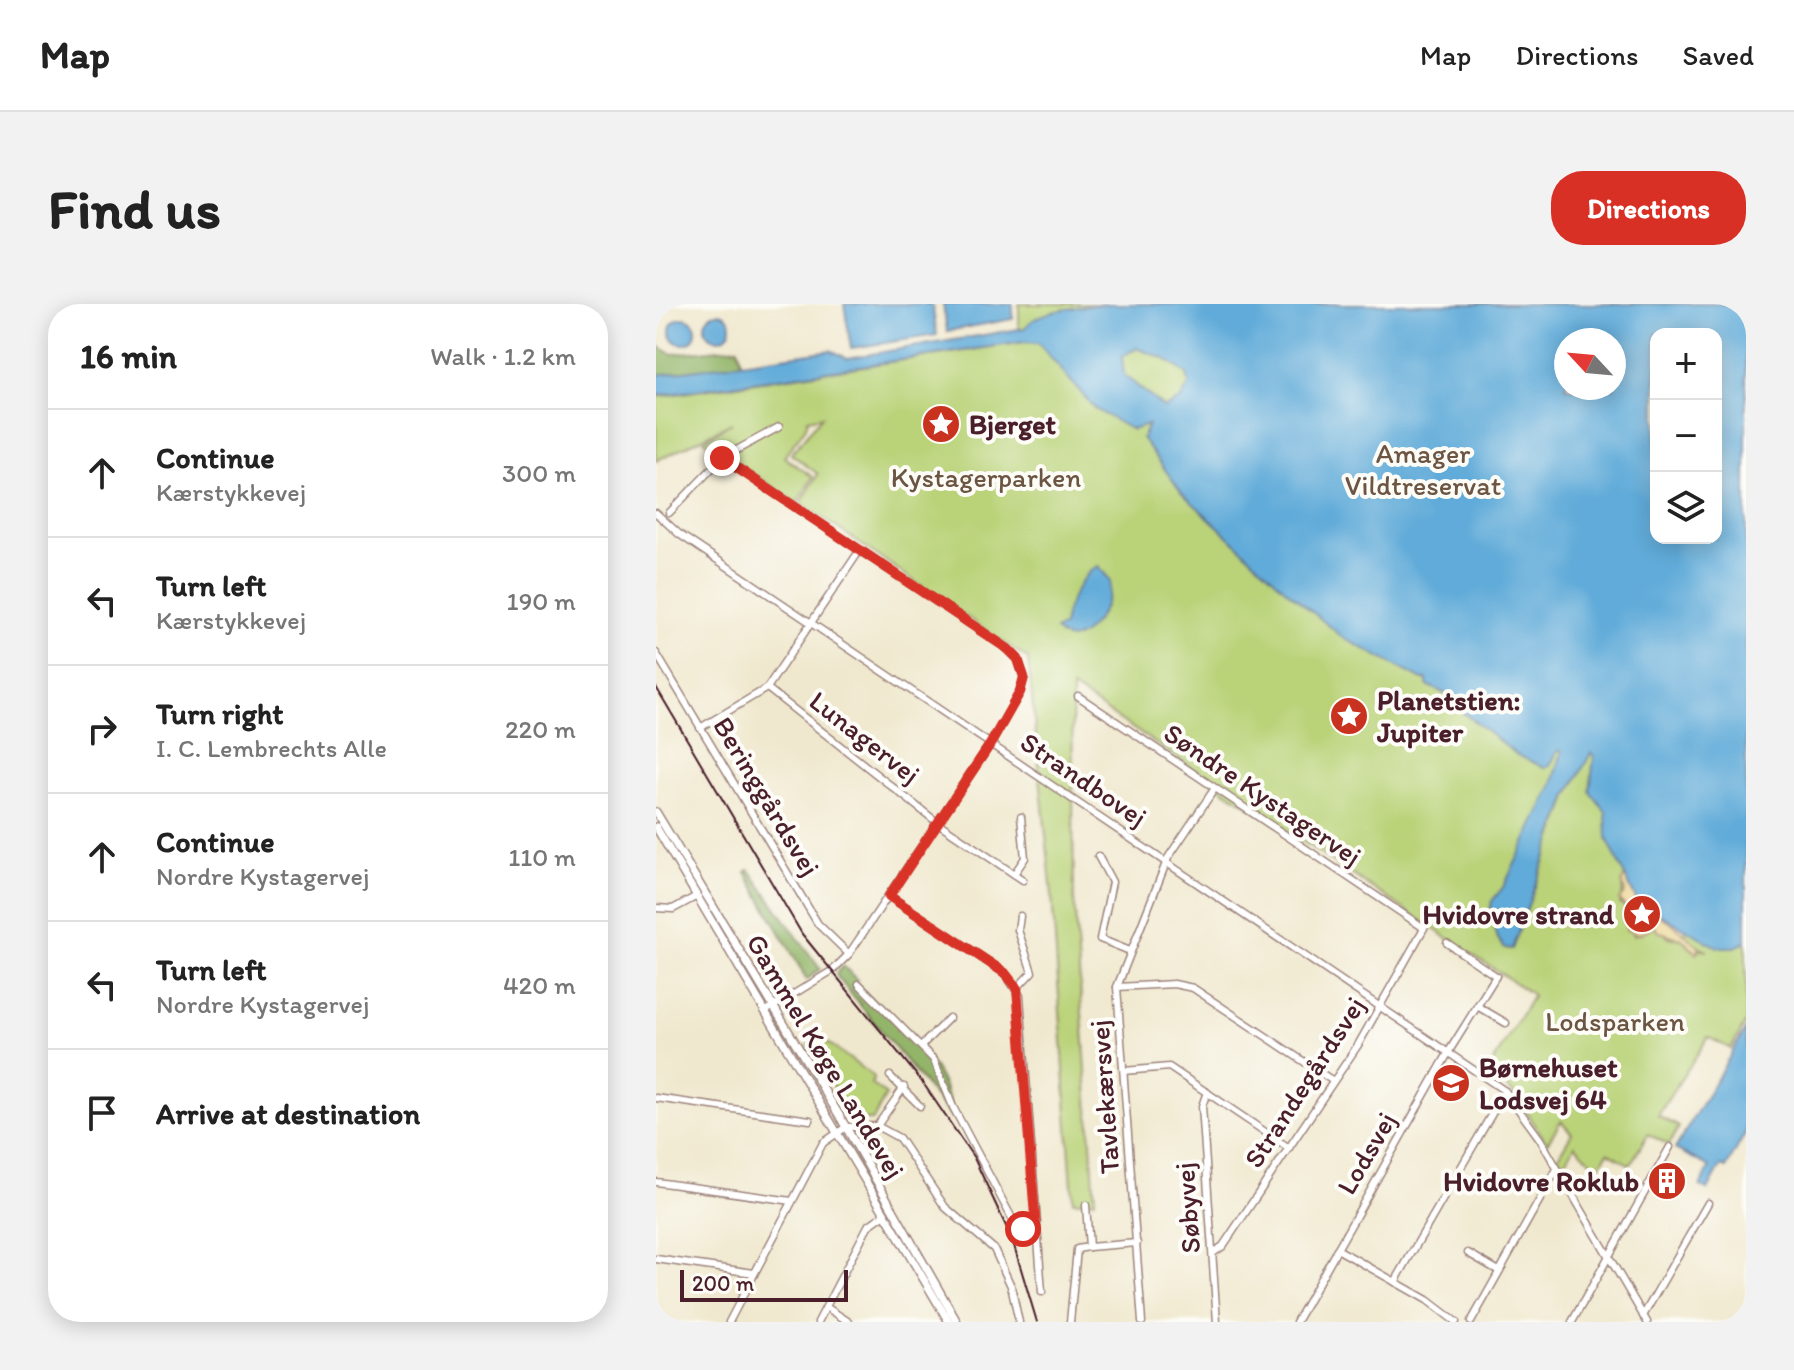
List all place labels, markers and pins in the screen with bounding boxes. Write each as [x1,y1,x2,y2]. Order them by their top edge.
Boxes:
place icon: Bjerget [920,403,962,445]
place label: Bjerget [969,407,1057,441]
place label: Planetstien: Jupiter [1376,683,1520,749]
place icon: Planetstien: Jupiter [1328,695,1370,737]
place icon: Hvidovre strand [1621,893,1663,935]
place label: Hvidovre strand [1423,897,1615,931]
place label: Børnehuset Lodsvej 64 [1479,1050,1618,1116]
school or university icon: Børnehuset Lodsvej 64 [1430,1062,1472,1104]
building icon: Hvidovre Roklub [1646,1160,1688,1202]
place label: Hvidovre Roklub [1443,1164,1639,1198]

